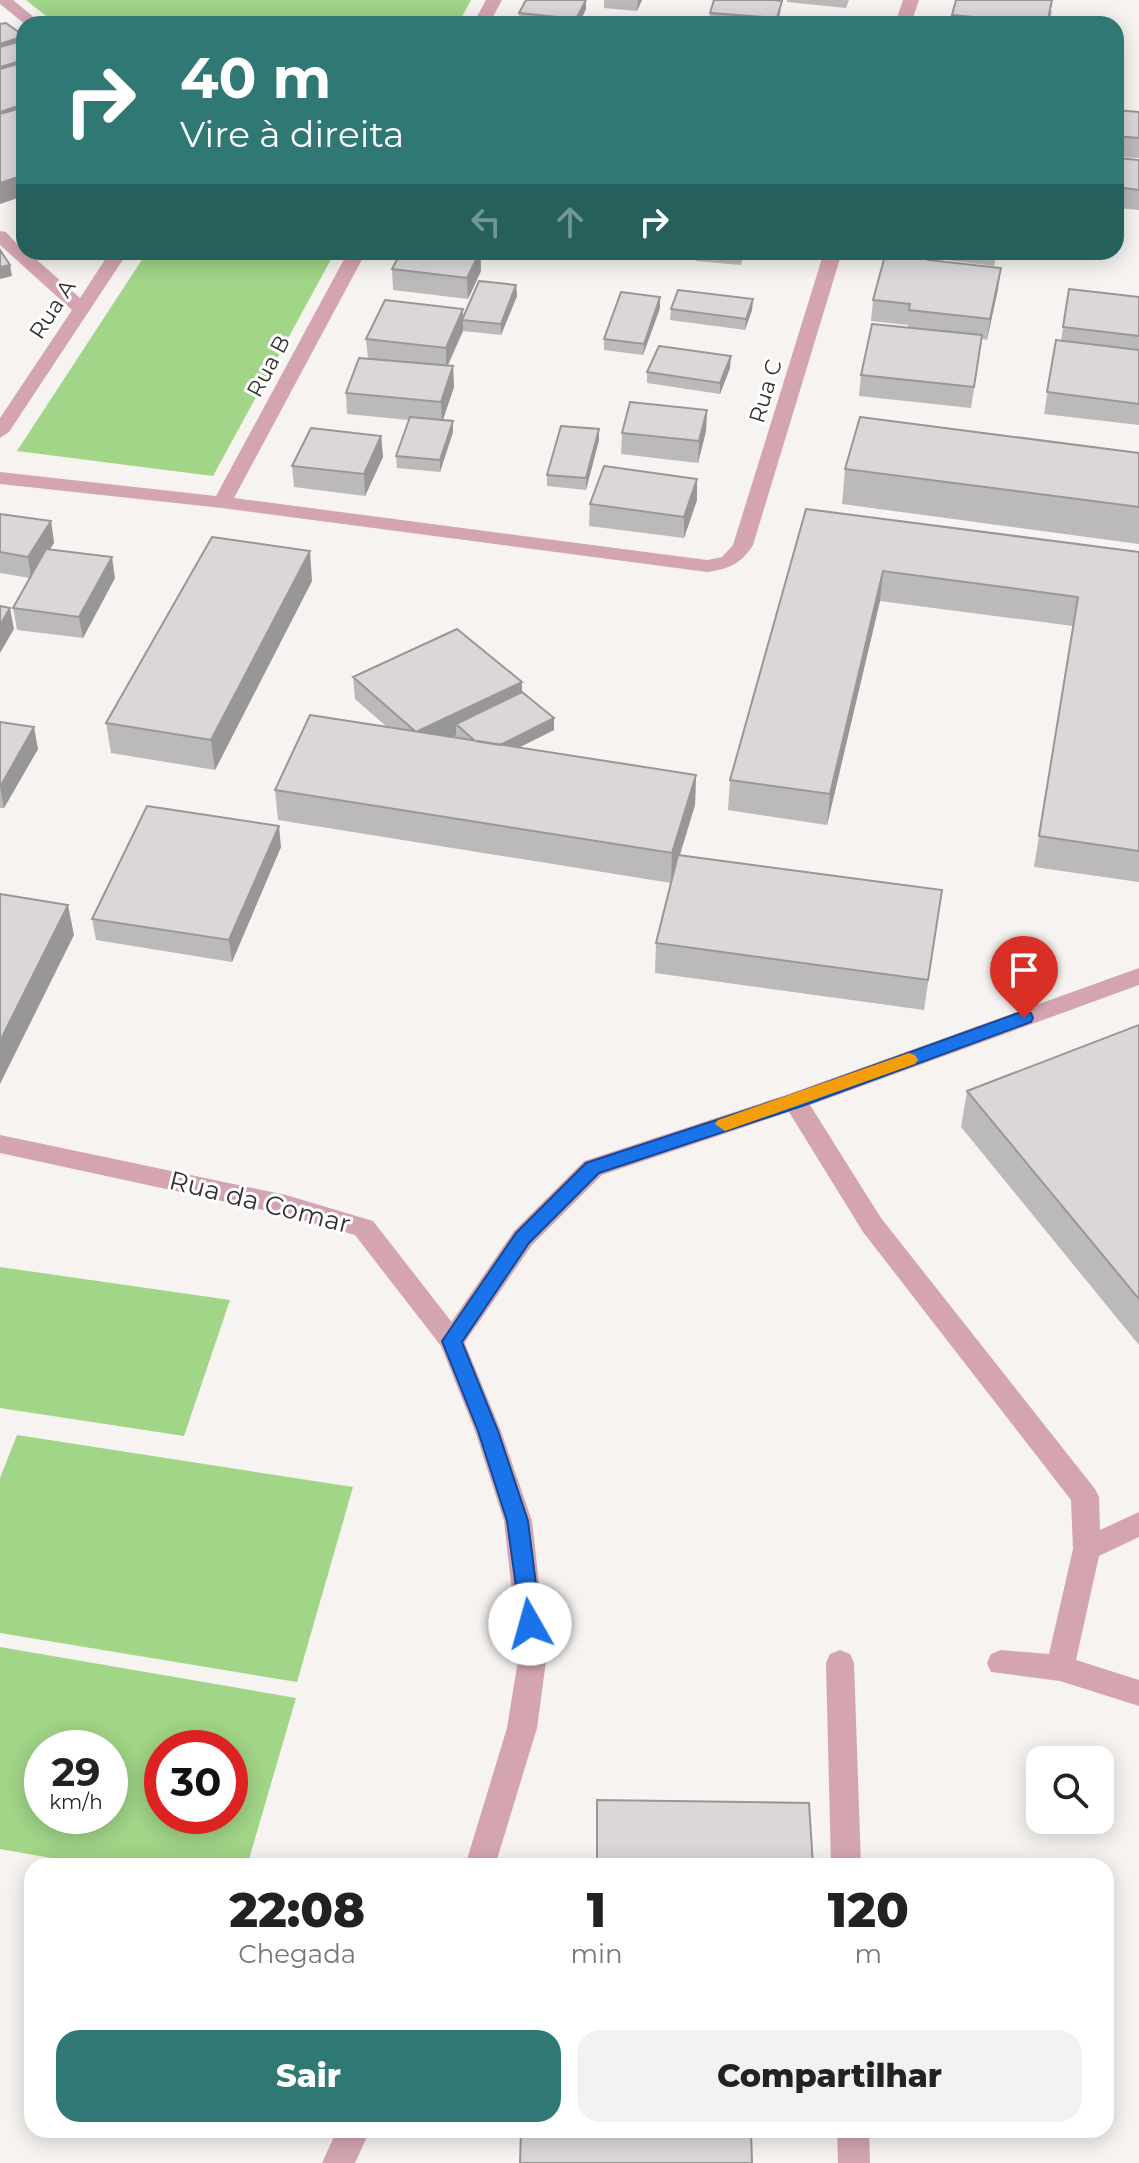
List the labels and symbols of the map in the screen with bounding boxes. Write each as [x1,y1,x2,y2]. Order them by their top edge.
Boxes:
street label: Rua A [23,274,82,344]
street label: Rua B [241,331,296,402]
street label: Rua C [743,356,788,426]
pin [990,936,1058,1018]
street label: Rua da Comar [166,1164,354,1240]
position arrow [488,1582,572,1666]
speed limit sign: 30 [144,1730,248,1834]

